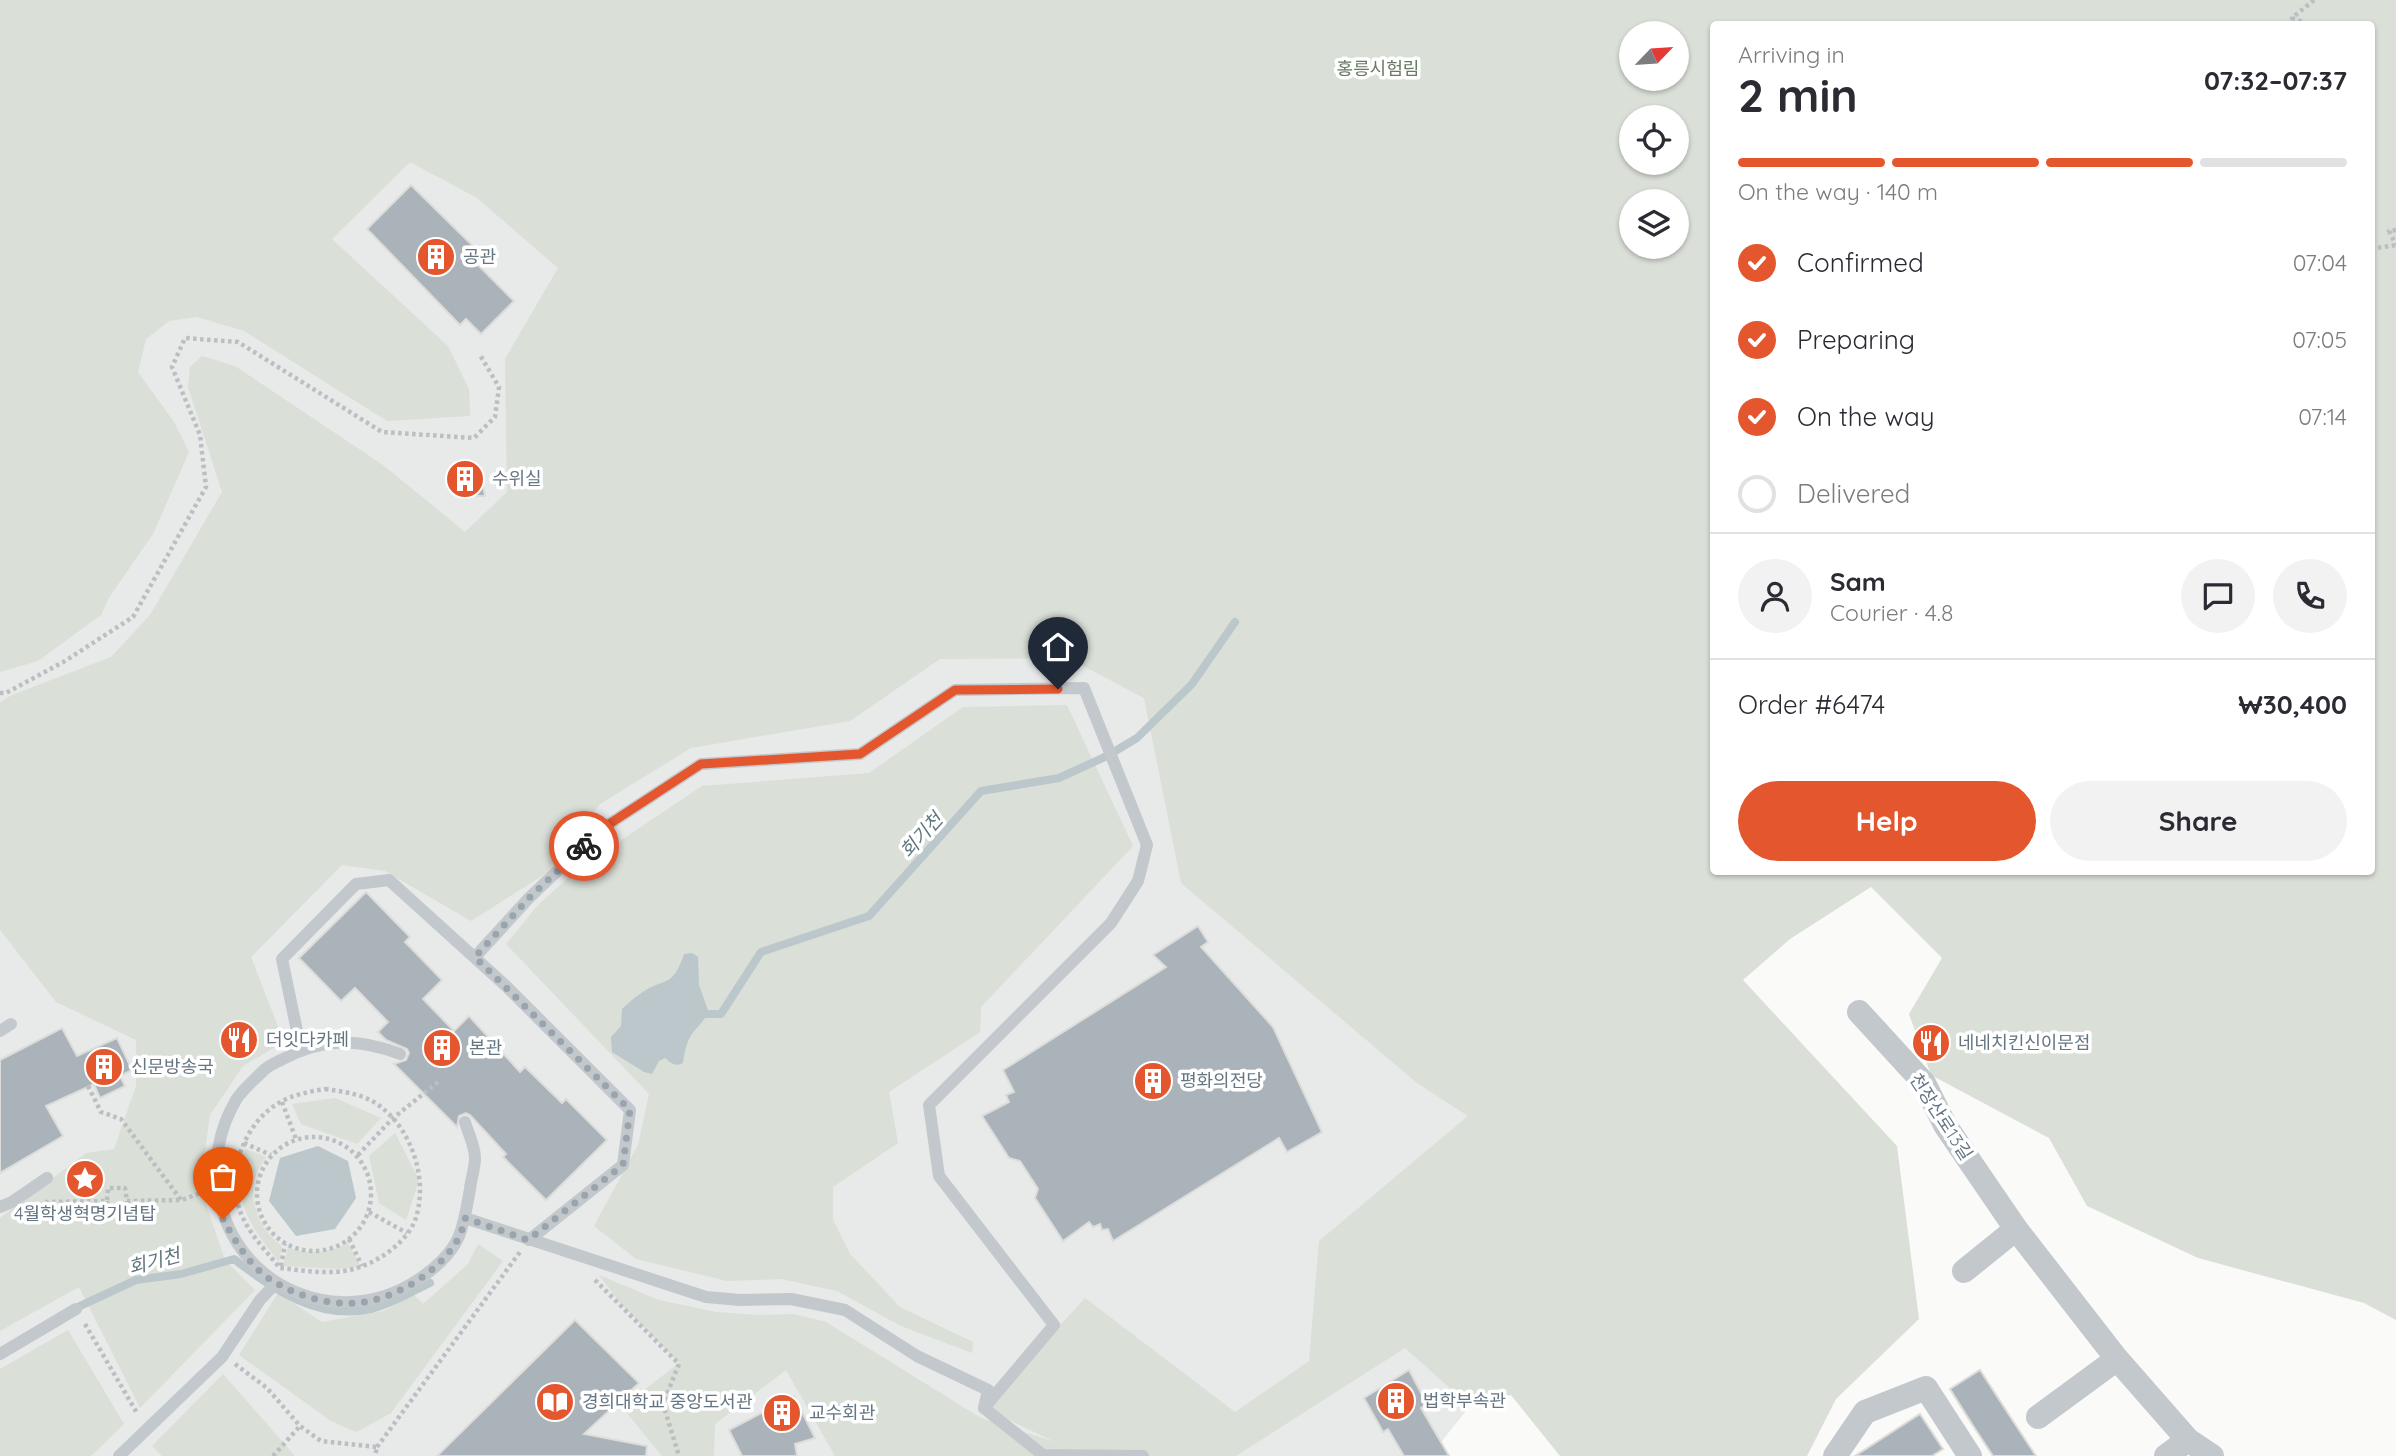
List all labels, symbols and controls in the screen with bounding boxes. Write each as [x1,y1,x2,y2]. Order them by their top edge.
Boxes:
north arrow [1619,21,1689,91]
map controls [1619,21,1689,259]
text: Arriving in [1738,40,1845,69]
park label: 홍릉시험림 [1337,57,1419,80]
text: 07:32–07:37 [2204,64,2347,97]
text: 2 min [1738,66,1858,124]
button: locate [1619,105,1689,175]
text: On the way · 140 m [1738,177,1938,206]
button: layers [1619,189,1689,259]
building icon: 공관 [415,236,457,278]
icon: check [1738,244,1776,282]
place label: 공관 [463,245,497,268]
text: Confirmed [1797,246,1924,279]
text: 07:04 [2293,248,2347,277]
icon: check [1738,321,1776,359]
text: Preparing [1797,323,1915,356]
text: 07:05 [2292,325,2347,354]
icon: check [1738,398,1776,436]
text: On the way [1797,400,1935,433]
text: 07:14 [2298,402,2347,431]
building icon: 수위실 [444,458,486,500]
place label: 수위실 [492,467,542,490]
text: Delivered [1797,477,1910,510]
button: person [1738,559,1812,633]
button: chat [2181,559,2255,633]
button: phone [2273,559,2347,633]
text: Sam [1830,565,1886,598]
text: Courier · 4.8 [1830,598,1953,627]
pin [1028,617,1088,689]
icon: home [1039,628,1077,666]
text: Order #6474 [1738,688,1885,721]
text: ₩30,400 [2238,688,2347,721]
button: Help [1738,781,2036,861]
button: Share [2050,781,2347,861]
water label: 회기천 [895,806,948,863]
courier [549,811,619,881]
icon: bike [565,827,603,865]
restaurant icon: 더잇다카페 [218,1019,260,1061]
restaurant icon: 네네치킨신이문점 [1910,1022,1952,1064]
building icon: 본관 [421,1027,463,1069]
place label: 더잇다카페 [266,1028,349,1051]
place label: 네네치킨신이문점 [1958,1031,2090,1054]
place label: 본관 [469,1036,503,1059]
building icon: 신문방송국 [83,1046,125,1088]
place label: 신문방송국 [131,1055,214,1078]
building icon: 평화의전당 [1132,1060,1174,1102]
place label: 평화의전당 [1180,1069,1263,1092]
street label: 천장산로13길 [1905,1069,1978,1164]
pin [193,1147,253,1219]
place icon: 4월학생혁명기념탑 [64,1158,106,1200]
icon: bag [204,1158,242,1196]
place label: 4월학생혁명기념탑 [14,1202,156,1225]
water label: 회기천 [126,1242,184,1279]
building icon: 법학부속관 [1375,1380,1417,1422]
library icon: 경희대학교 중앙도서관 [534,1381,576,1423]
place label: 법학부속관 [1423,1389,1506,1412]
place label: 경희대학교 중앙도서관 [582,1390,753,1413]
building icon: 교수회관 [761,1392,803,1434]
place label: 교수회관 [809,1401,876,1424]

